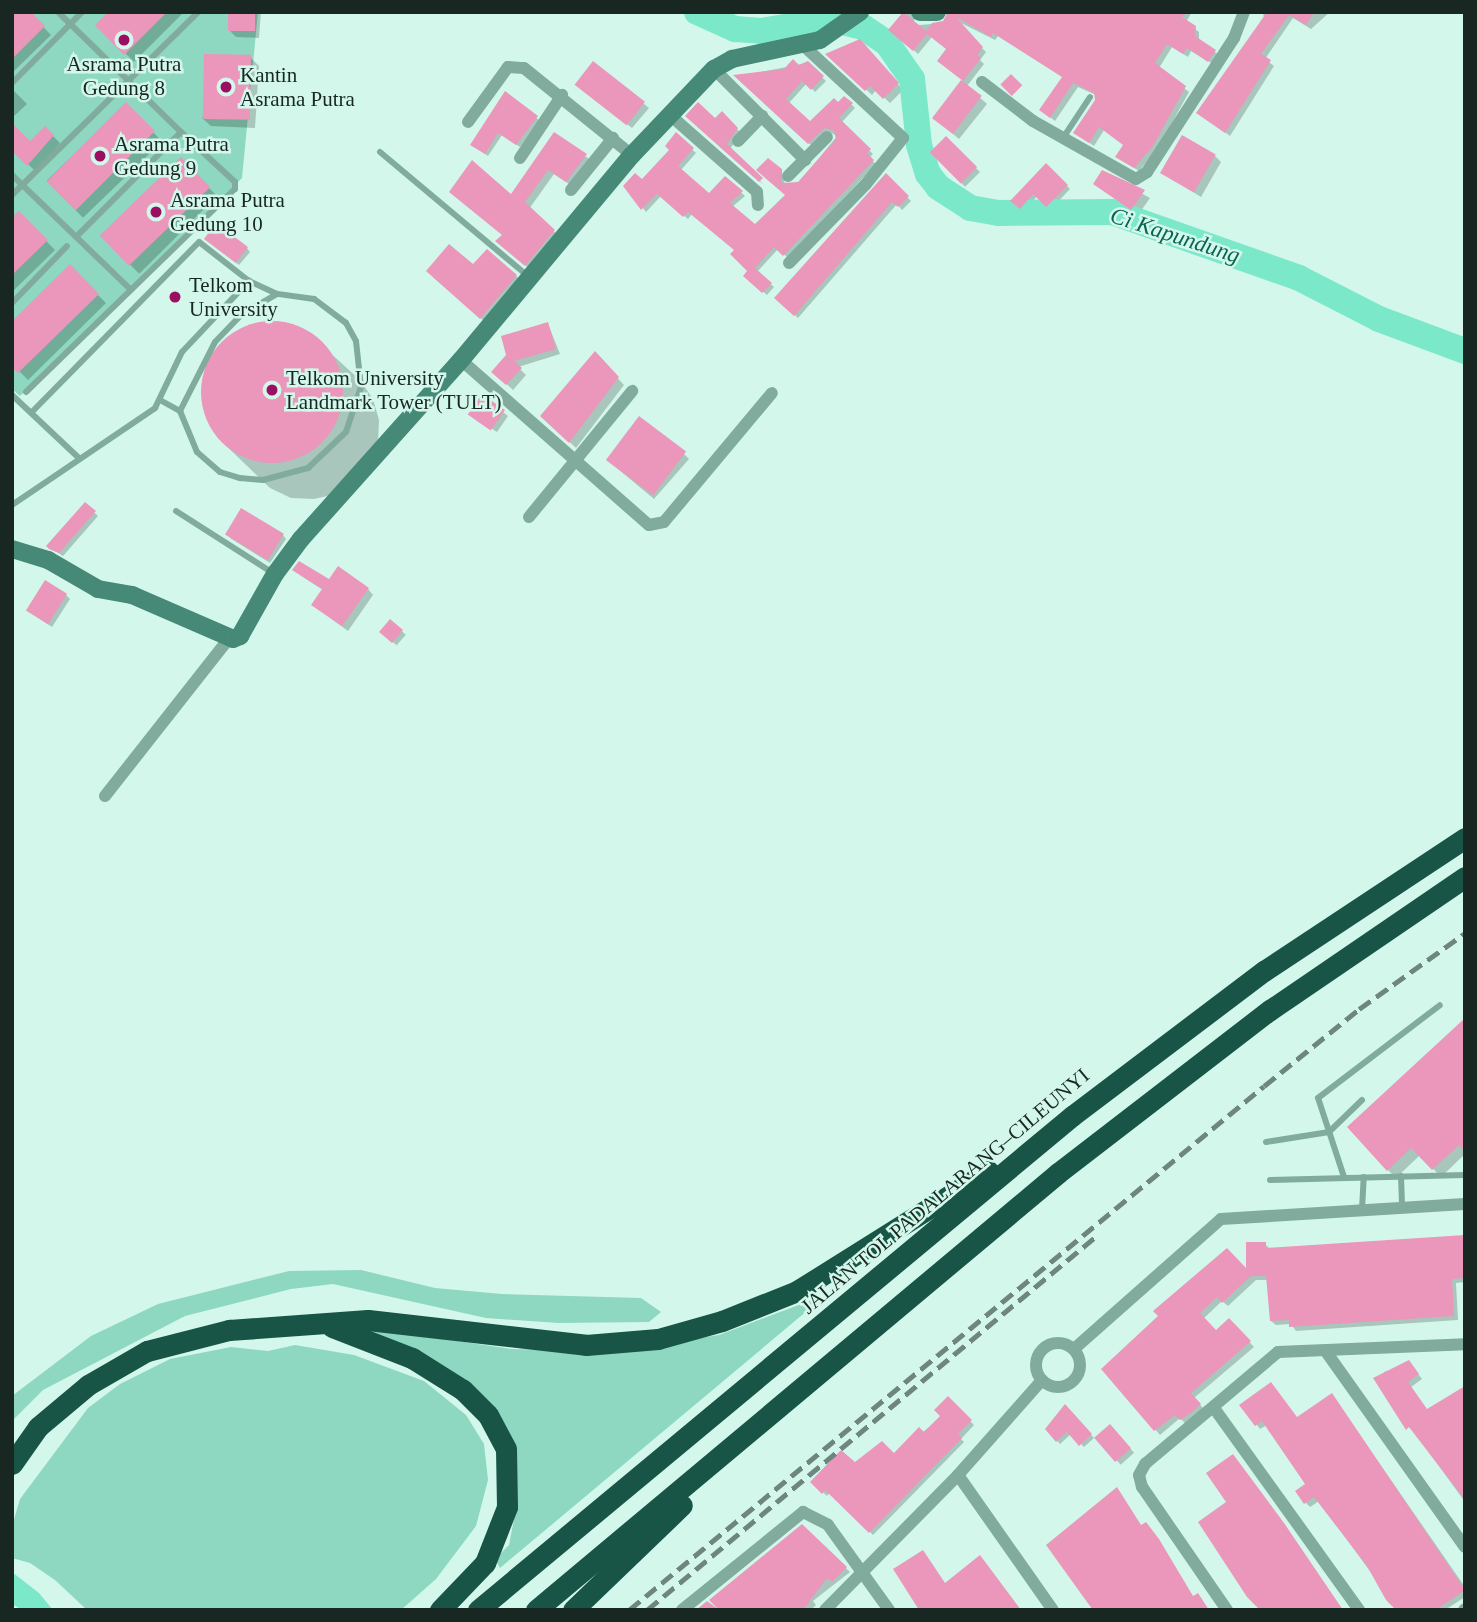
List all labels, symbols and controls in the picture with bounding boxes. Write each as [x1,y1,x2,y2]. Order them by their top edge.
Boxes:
marker: Asrama Putra Gedung 8 [116,32,132,48]
place label: Asrama Putra Gedung 8 [67,51,181,101]
place label: Kantin Asrama Putra [240,62,355,112]
marker: Kantin Asrama Putra [218,79,234,95]
place label: Asrama Putra Gedung 9 [114,131,229,181]
marker: Asrama Putra Gedung 9 [92,148,108,164]
place label: Asrama Putra Gedung 10 [170,187,285,237]
water label: Ci Kapundung [1107,202,1243,270]
marker: Asrama Putra Gedung 10 [148,204,164,220]
place label: Telkom University [189,272,278,322]
marker: Telkom University [167,289,183,305]
place label: Telkom University Landmark Tower (TULT) [286,365,502,415]
marker: Telkom University Landmark Tower (TULT) [264,382,280,398]
street label: JALAN TOL PADALARANG–CILEUNYI [795,1062,1095,1320]

